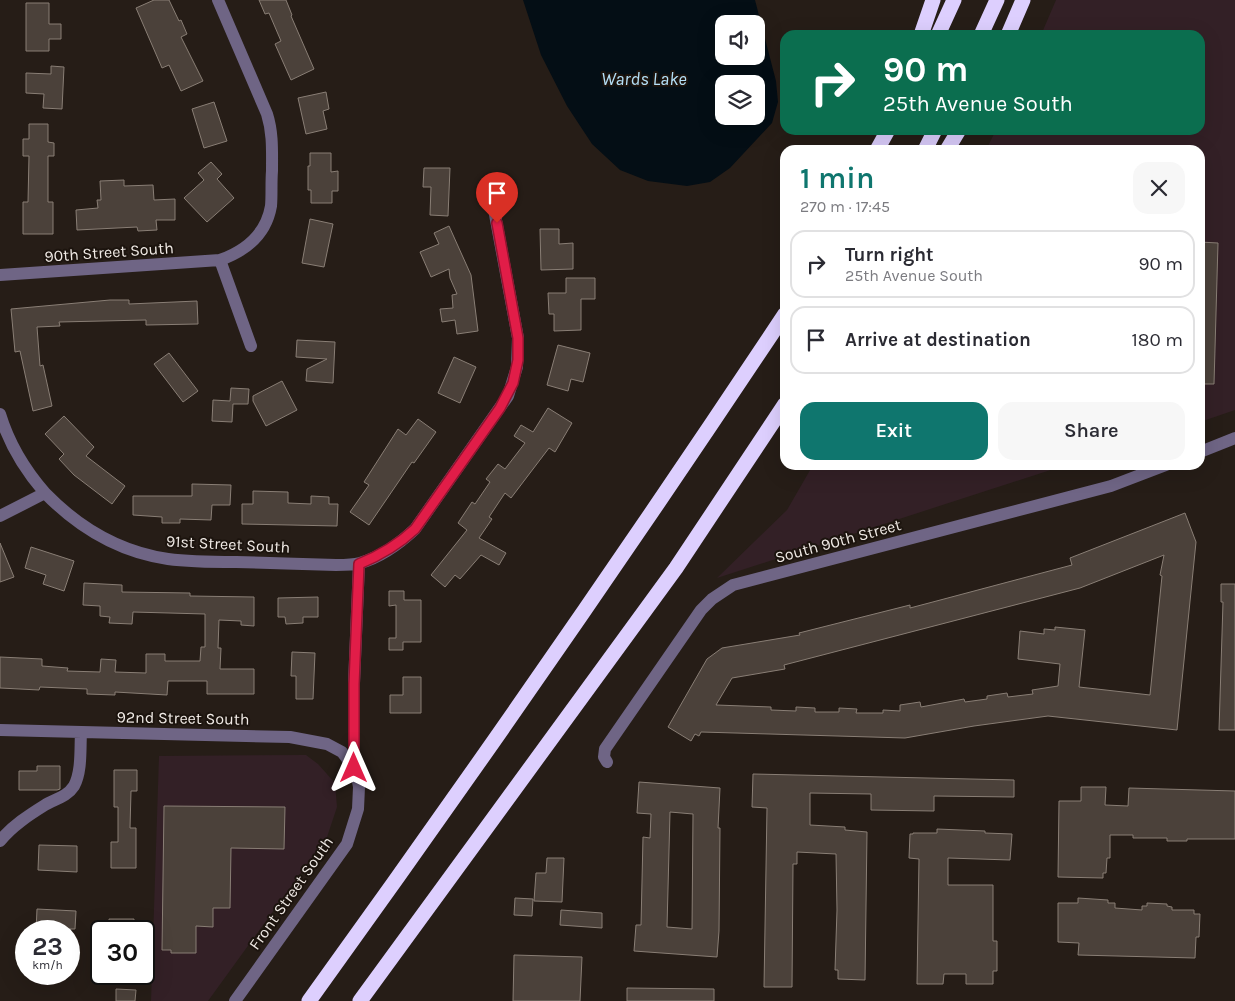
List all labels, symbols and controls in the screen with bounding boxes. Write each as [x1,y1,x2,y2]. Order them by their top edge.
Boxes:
map controls [715,15,765,125]
button: sound [715,15,765,65]
text: 90 m [883,49,969,90]
icon: right [800,50,865,115]
water label: Wards Lake [601,68,687,90]
button: layers [715,75,765,125]
text: 25th Avenue South [883,91,1073,117]
text: 1 min [800,160,874,196]
button: close [1133,162,1185,214]
pin [476,172,518,223]
icon: arrive [483,179,511,207]
text: 270 m · 17:45 [800,197,890,216]
street label: 90th Street South [44,238,174,266]
text: Turn right [845,244,934,266]
icon: right [802,250,830,278]
text: 90 m [1138,253,1183,275]
text: 25th Avenue South [845,266,983,285]
icon: arrive [802,326,830,354]
text: Arrive at destination [845,329,1031,351]
text: 180 m [1131,329,1183,351]
button: Exit [800,402,988,460]
button: Share [998,402,1185,460]
street label: South 90th Street [773,515,903,567]
street label: 91st Street South [165,531,291,557]
street label: 92nd Street South [116,707,250,729]
position arrow [327,741,379,793]
street label: Front Street South [245,833,337,953]
speed limit sign: 30 [90,920,155,985]
text: 23 [32,932,63,961]
text: km/h [32,958,63,972]

